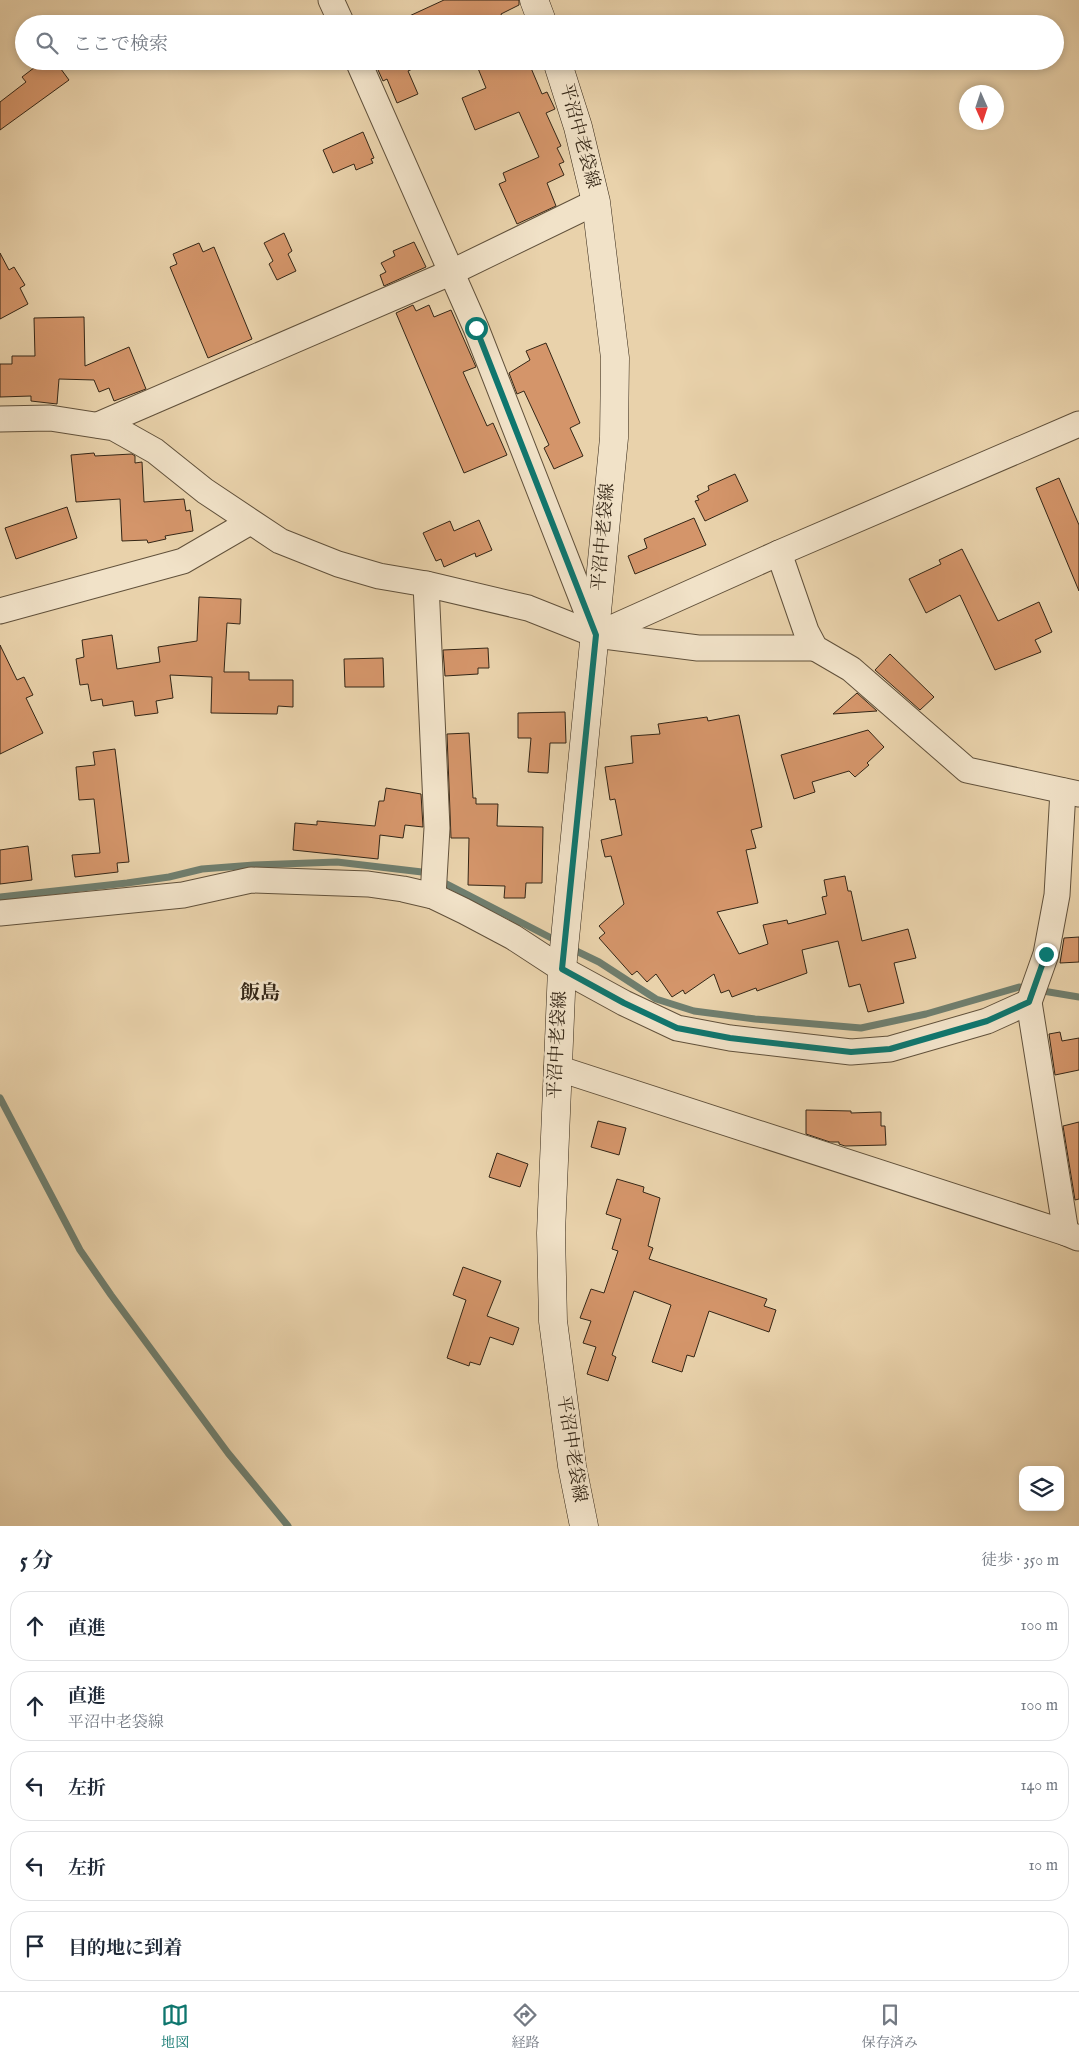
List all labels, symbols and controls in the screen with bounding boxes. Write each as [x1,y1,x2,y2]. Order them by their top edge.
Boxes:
search box [15,15,1064,70]
icon: search [33,29,61,57]
text: ここで検索 [73,33,168,57]
street label: 平沼中老袋線 [554,81,604,191]
north arrow [959,85,1004,130]
route start [465,317,488,340]
street label: 平沼中老袋線 [588,482,620,592]
route end [1035,943,1058,966]
district label: 飯島 [240,981,280,1006]
street label: 平沼中老袋線 [544,990,572,1100]
street label: 平沼中老袋線 [551,1394,591,1504]
map controls [1019,1466,1064,1511]
button: layers [1019,1466,1064,1511]
text: 5 分 [20,1548,53,1575]
text: 徒歩 · 350 m [981,1551,1059,1571]
icon: ahead [21,1612,49,1640]
text: 100 m [1021,1616,1058,1636]
text: 直進 [68,1617,106,1641]
text: 直進 [68,1685,106,1709]
icon: ahead [21,1692,49,1720]
text: 100 m [1021,1696,1058,1716]
text: 平沼中老袋線 [68,1713,164,1733]
icon: left [21,1772,49,1800]
text: 140 m [1020,1776,1058,1796]
text: 左折 [68,1777,106,1801]
icon: left [21,1852,49,1880]
text: 10 m [1028,1856,1058,1876]
text: 左折 [68,1857,106,1881]
icon: arrive [21,1932,49,1960]
text: 目的地に到着 [68,1937,182,1961]
tab: 地図 [161,2001,189,2052]
tab: 経路 [511,2001,539,2052]
tab: 保存済み [862,2001,918,2052]

